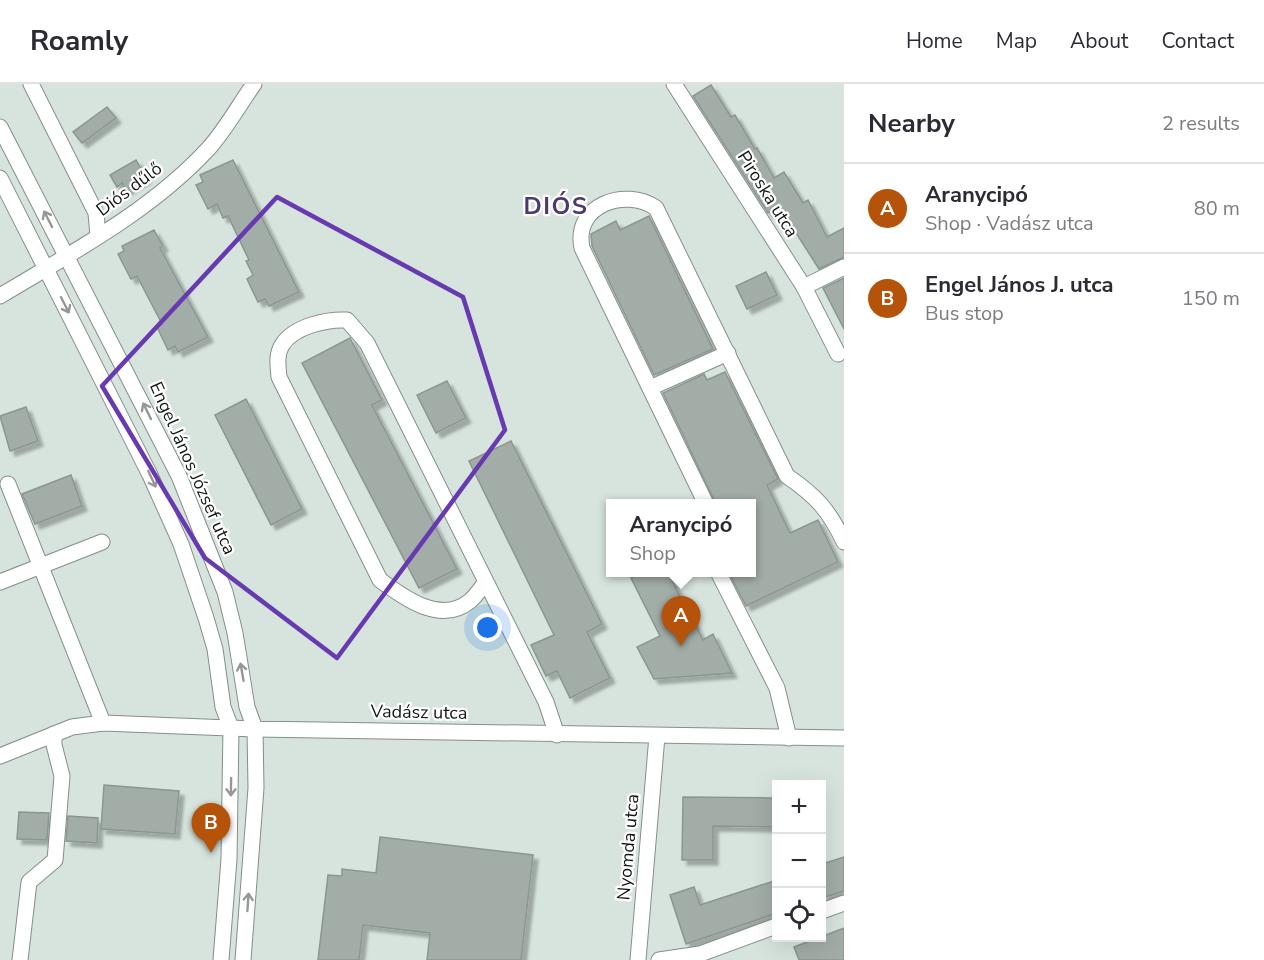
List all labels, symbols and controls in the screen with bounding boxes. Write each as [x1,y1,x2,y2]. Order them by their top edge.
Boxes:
text: Roamly [30,22,128,60]
text: Home [906,27,963,55]
text: Map [996,27,1037,55]
text: About [1070,27,1128,55]
text: Contact [1161,27,1234,55]
text: Nearby [868,106,955,141]
text: 2 results [1162,110,1240,137]
street label: Piroska utca [732,146,804,242]
street label: Diós dűlő [91,156,167,222]
text: Aranycipó [925,180,1028,210]
district label: DIÓS [523,190,589,222]
text: A [880,195,895,222]
text: 80 m [1194,195,1240,222]
text: Shop · Vadász utca [925,210,1094,237]
one-way arrow [42,211,53,229]
text: Engel János J. utca [925,270,1114,300]
text: B [881,285,894,312]
text: 150 m [1182,285,1240,312]
one-way arrow [59,295,71,313]
text: Bus stop [925,300,1004,327]
street label: Engel János József utca [144,378,242,558]
one-way arrow [141,403,153,421]
one-way arrow [146,470,158,488]
popup [606,499,756,577]
text: Aranycipó [630,510,732,540]
text: Shop [630,540,676,567]
pin: A [662,596,700,646]
your location [473,613,502,642]
one-way arrow [236,663,247,683]
street label: Vadász utca [370,699,467,725]
one-way arrow [225,776,237,796]
map controls [772,780,826,942]
button: + [772,780,826,834]
street label: Nyomda utca [611,793,645,901]
pin: B [192,804,230,853]
button: − [772,834,826,888]
button: locate [772,888,826,942]
one-way arrow [242,892,253,912]

